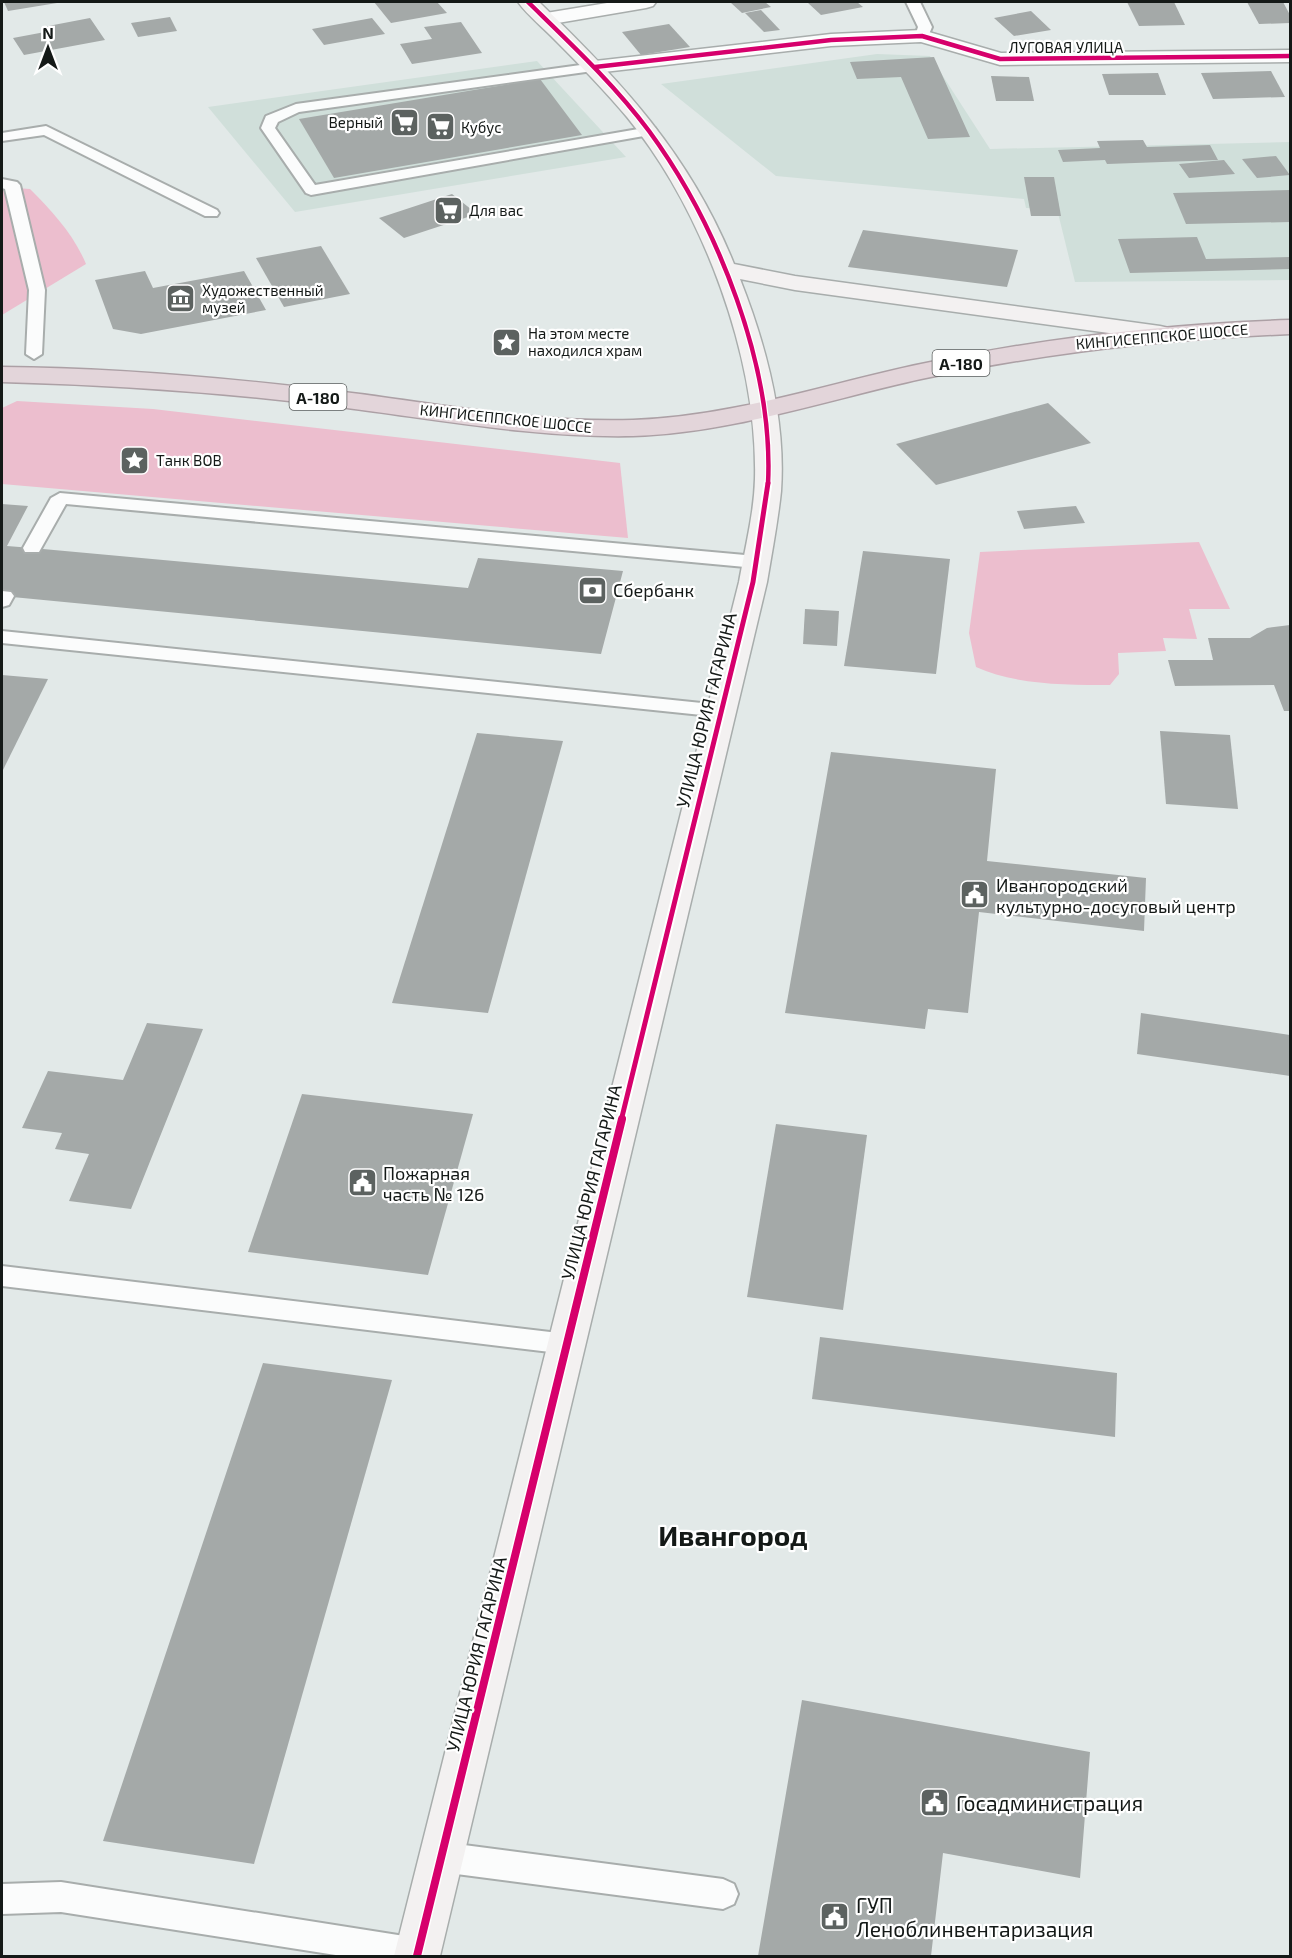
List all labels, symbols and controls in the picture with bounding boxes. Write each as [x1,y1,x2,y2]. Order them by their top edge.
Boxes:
north arrow [18,18,78,78]
text: N [42,23,54,42]
street label: ЛУГОВАЯ УЛИЦА [1009,38,1124,56]
supermarket icon: Верный [388,106,420,138]
supermarket icon: Кубус [424,111,456,143]
place label: Верный [329,113,383,131]
place label: Кубус [461,118,502,137]
supermarket icon: Для вас [432,194,464,226]
place label: Для вас [469,201,523,219]
place label: Художественный музей [202,281,324,317]
museum icon: Художественный музей [165,283,197,315]
street label: КИНГИСЕППСКОЕ ШОССЕ [1075,319,1249,353]
place label: На этом месте находился храм [528,324,642,359]
place icon: На этом месте находился храм [491,326,523,358]
road number: А-180 [932,350,990,376]
road number: А-180 [290,384,346,410]
street label: КИНГИСЕППСКОЕ ШОССЕ [419,400,593,436]
place icon: Танк ВОВ [119,444,151,476]
place label: Танк ВОВ [156,451,222,469]
bank icon: Сбербанк [576,574,608,606]
place label: Сбербанк [613,579,695,601]
street label: УЛИЦА ЮРИЯ ГАГАРИНА [671,609,741,810]
place label: Ивангородский культурно-досуговый центр [996,874,1236,917]
public building icon: Ивангородский культурно-досуговый центр [959,879,991,911]
street label: УЛИЦА ЮРИЯ ГАГАРИНА [556,1081,626,1282]
place label: Пожарная часть № 126 [383,1162,484,1205]
public building icon: Пожарная часть № 126 [346,1167,378,1199]
district label: Ивангород [658,1518,808,1552]
street label: УЛИЦА ЮРИЯ ГАГАРИНА [441,1553,511,1754]
public building icon: Госадминистрация [919,1786,951,1818]
place label: Госадминистрация [956,1790,1143,1815]
place label: ГУП Леноблинвентаризация [856,1892,1093,1941]
public building icon: ГУП Леноблинвентаризация [819,1900,851,1932]

